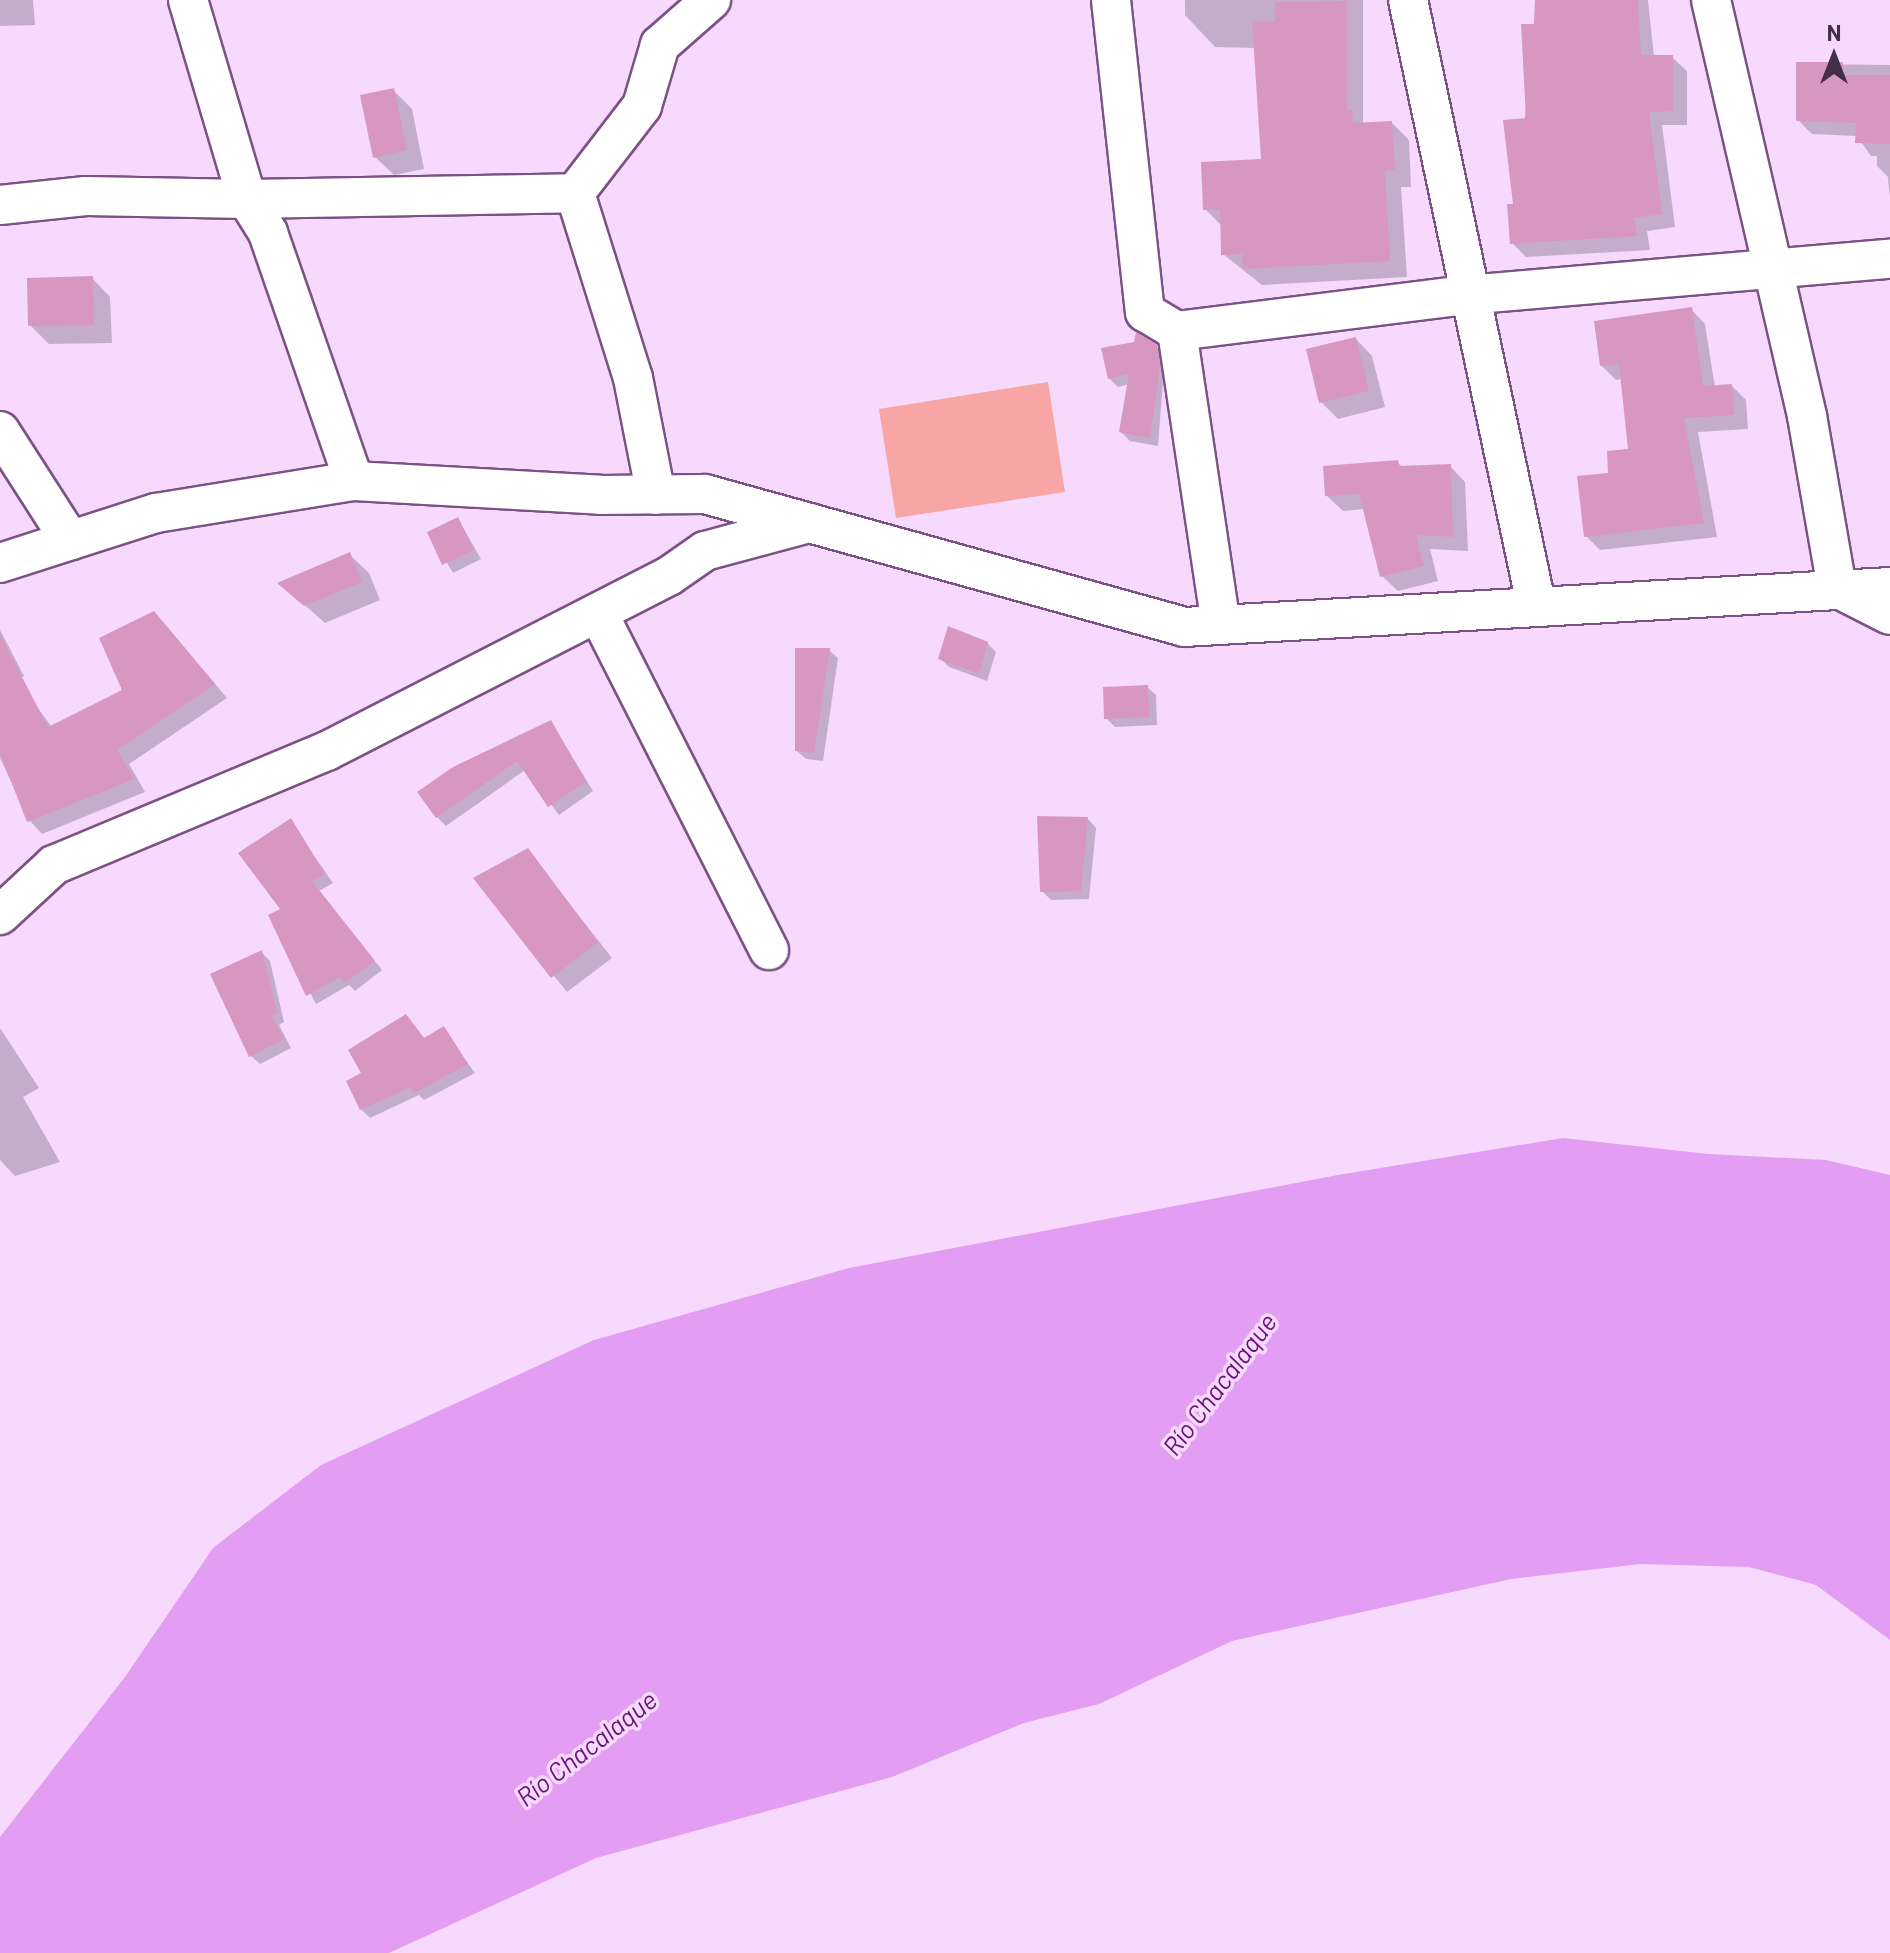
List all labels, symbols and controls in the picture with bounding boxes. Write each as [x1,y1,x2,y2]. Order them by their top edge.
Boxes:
north arrow [1794,16,1874,96]
text: N [1827,19,1841,45]
water label: Río Chacalaque [1156,1307,1282,1461]
water label: Río Chacalaque [510,1684,662,1812]

